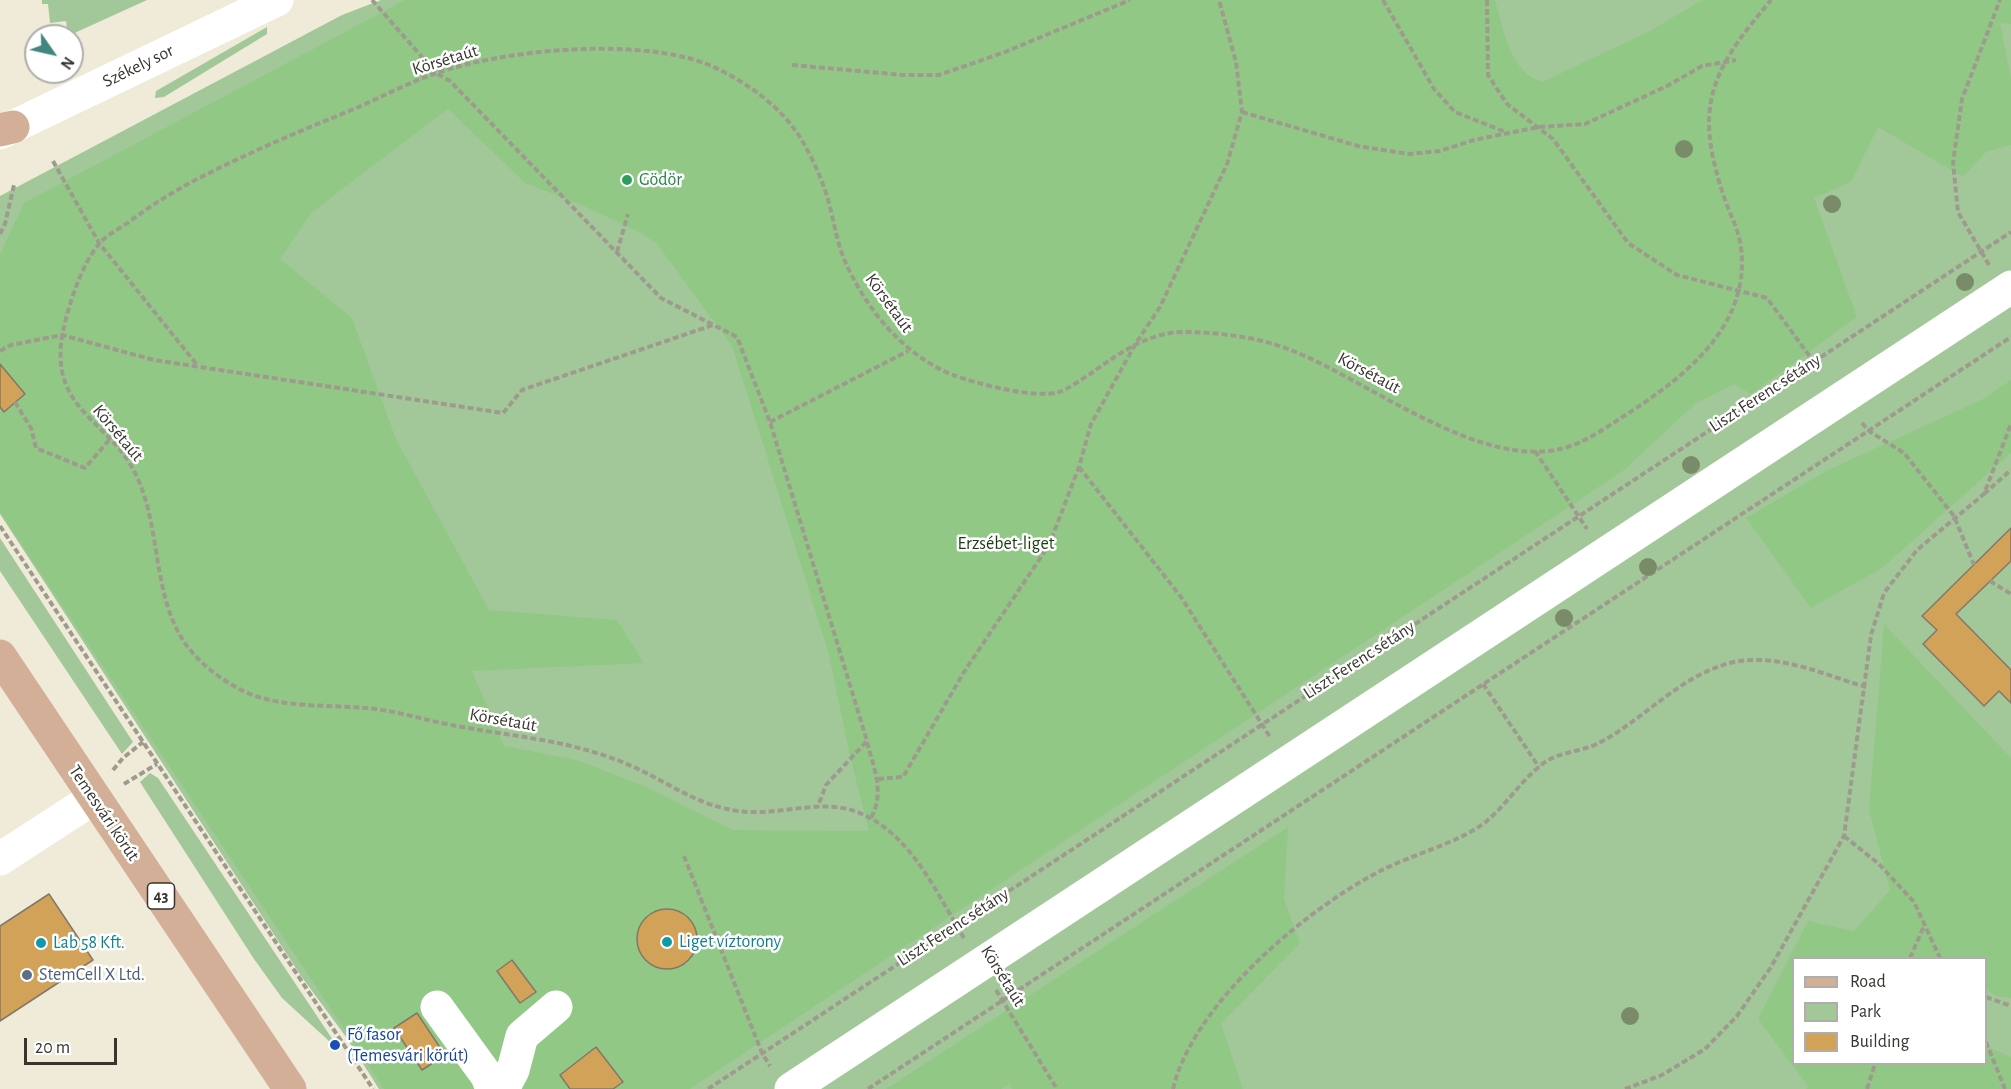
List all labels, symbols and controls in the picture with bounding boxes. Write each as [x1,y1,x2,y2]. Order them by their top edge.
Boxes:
north arrow [24,24,84,84]
street label: Székely sor [99,40,177,92]
street label: Körsétaút [409,40,481,80]
text: N [58,54,77,72]
place label: Gödör [639,169,682,191]
marker: Gödör [620,173,634,187]
street label: Körsétaút [860,269,918,337]
street label: Körsétaút [1334,348,1404,398]
street label: Liszt Ferenc sétány [1705,349,1825,437]
street label: Körsétaút [88,400,148,466]
park label: Erzsébet-liget [958,533,1054,555]
street label: Liszt Ferenc sétány [1299,616,1419,704]
street label: Körsétaút [468,703,538,737]
street label: Temesvári körút [64,761,144,865]
road number: 43 [148,883,174,909]
street label: Liszt Ferenc sétány [893,883,1013,971]
place label: Liget víztorony [679,931,781,953]
place label: Lab 58 Kft. [53,932,125,954]
marker: Liget víztorony [660,935,674,949]
marker: Lab 58 Kft. [34,936,48,950]
street label: Körsétaút [976,942,1030,1010]
legend [1792,957,1987,1065]
place label: StemCell X Ltd. [39,964,145,986]
marker: StemCell X Ltd. [20,968,34,982]
text: Road [1850,973,1886,991]
text: Park [1850,1003,1881,1021]
place label: Fő fasor (Temesvári körút) [347,1024,469,1066]
scale bar [27,1026,120,1064]
text: Building [1850,1033,1909,1051]
marker: Fő fasor (Temesvári körút) [328,1038,342,1052]
text: 20 m [35,1039,70,1057]

